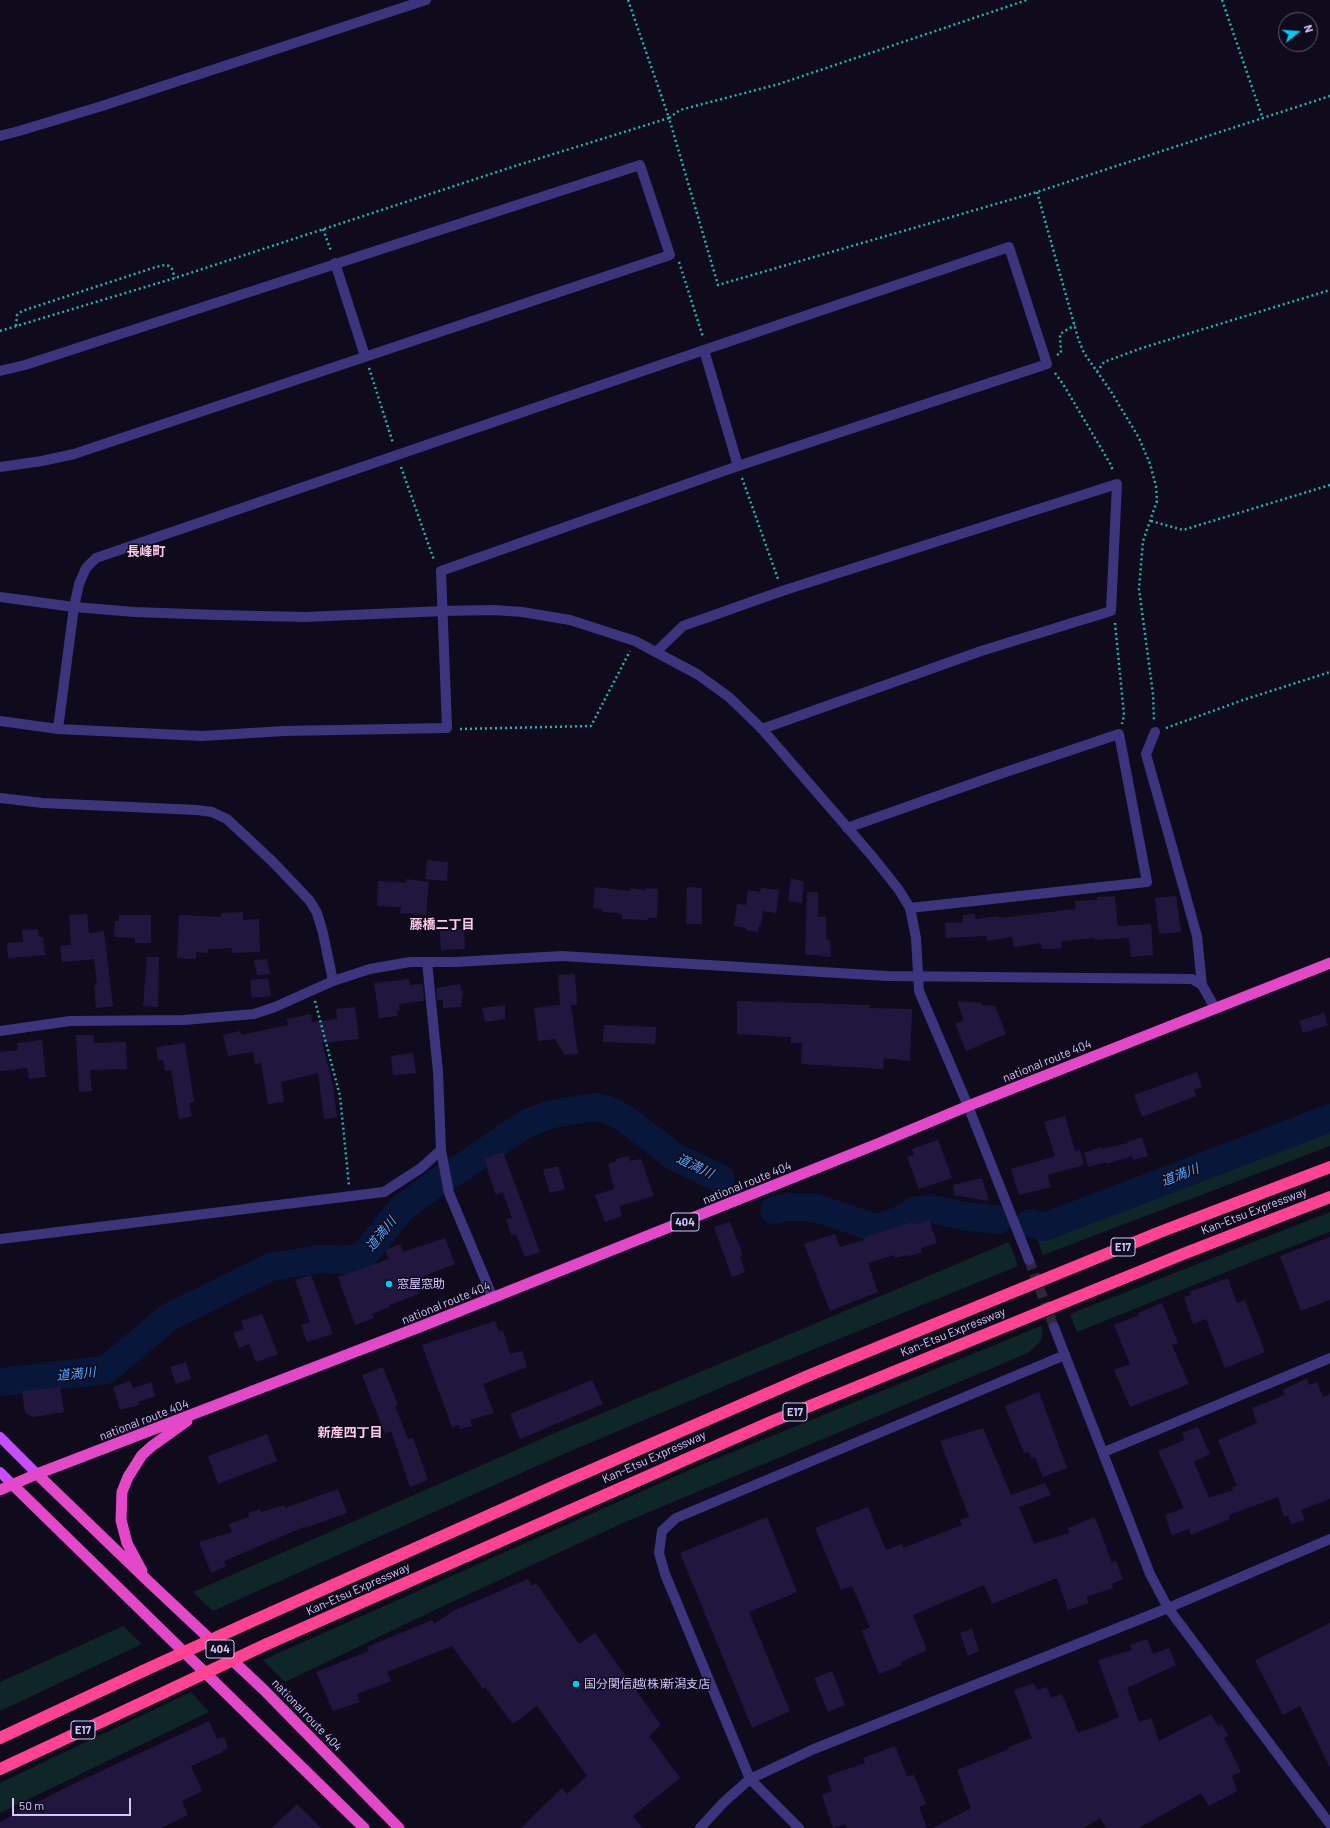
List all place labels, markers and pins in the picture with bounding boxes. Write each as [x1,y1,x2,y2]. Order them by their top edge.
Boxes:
place label: 窓屋窓助 [397,1277,445,1291]
marker: 窓屋窓助 [384,1279,394,1289]
place label: 国分関信越(株)新潟支店 [584,1677,710,1691]
marker: 国分関信越(株)新潟支店 [571,1679,581,1689]

